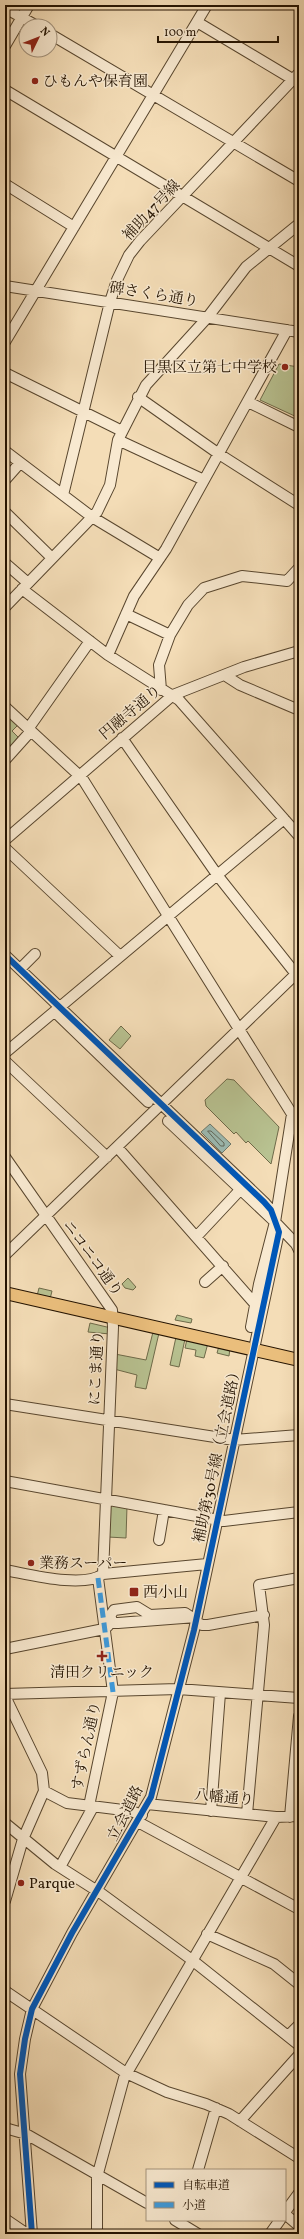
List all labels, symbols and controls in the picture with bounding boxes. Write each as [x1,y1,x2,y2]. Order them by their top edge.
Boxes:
north arrow [18,18,58,58]
scale bar [158,18,278,44]
text: N [36,24,52,40]
text: 100 m [164,25,197,41]
place label: ひもんや保育園 [43,72,148,93]
marker: ひもんや保育園 [30,76,40,86]
street label: 補助47号線 [118,176,186,246]
street label: 碑さくら通り [108,278,200,313]
place label: 目黒区立第七中学校 [142,358,277,379]
marker: 目黒区立第七中学校 [280,362,290,372]
street label: 円融寺通り [95,681,166,745]
street label: ニコニコ通り [57,1216,127,1301]
street label: にこま通り [85,1330,110,1406]
street label: 補助第30号線（立会道路） [189,1363,248,1545]
place label: 業務スーパー [39,1554,128,1575]
marker: 業務スーパー [26,1558,36,1568]
place label: 西小山 [143,1583,188,1604]
marker: 西小山 [128,1586,140,1598]
marker: 清田クリニック [96,1650,108,1662]
place label: 清田クリニック [50,1663,154,1684]
street label: すずらん通り [68,1700,107,1793]
street label: 立会道路 [103,1782,149,1845]
street label: 八幡通り [193,1785,255,1812]
place label: Parque [29,1874,75,1895]
marker: Parque [16,1878,26,1888]
legend [146,2169,286,2221]
text: 自転車道 [182,2178,230,2194]
text: 小道 [182,2198,206,2214]

